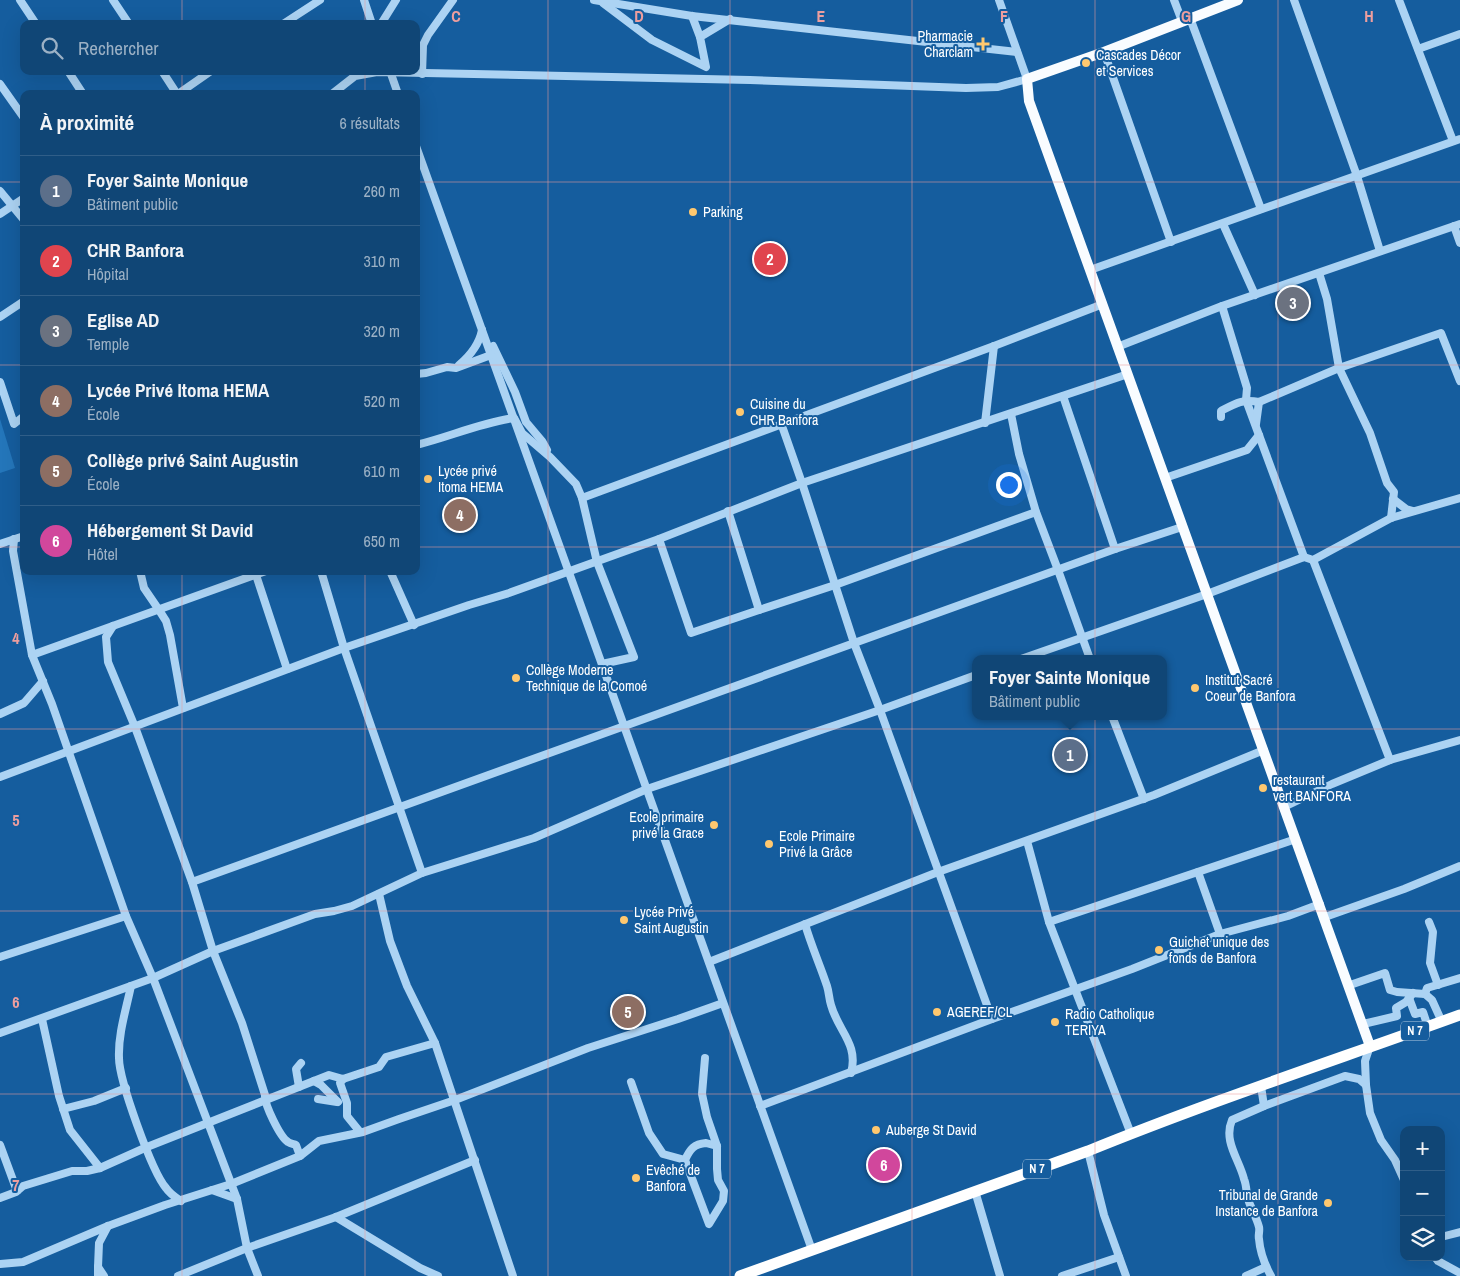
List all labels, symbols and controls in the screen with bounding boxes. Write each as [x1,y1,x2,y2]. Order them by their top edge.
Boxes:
text: C [451,5,461,27]
text: D [634,5,644,27]
text: E [817,5,826,27]
text: F [1000,5,1008,27]
text: G [1181,5,1191,27]
text: H [1364,5,1374,27]
search box [20,20,420,75]
place label: Pharmacie Charclam [917,27,973,61]
icon: search [38,34,66,62]
text: Rechercher [78,35,159,61]
marker: Pharmacie Charclam [977,38,989,50]
place label: Cascades Décor et Services [1096,46,1181,80]
marker: Cascades Décor et Services [1080,57,1092,69]
text: À proximité [40,108,134,137]
text: 6 résultats [339,112,400,134]
text: Foyer Sainte Monique [87,167,248,193]
text: 1 [52,180,60,202]
text: 260 m [364,180,400,202]
text: Bâtiment public [87,193,178,215]
place label: Parking [703,203,743,221]
marker: Parking [687,206,699,218]
text: CHR Banfora [87,237,184,263]
pin: 2 [754,240,786,278]
text: 2 [52,250,60,272]
text: 310 m [364,250,400,272]
text: Hôpital [87,263,129,285]
pin: 3 [1277,284,1309,322]
text: Eglise AD [87,307,159,333]
text: 3 [52,320,60,342]
text: 320 m [364,320,400,342]
text: Temple [87,333,129,355]
text: Lycée Privé Itoma HEMA [87,377,269,403]
text: 4 [52,390,60,412]
text: 520 m [364,390,400,412]
place label: Cuisine du CHR Banfora [750,395,819,429]
text: École [87,403,120,425]
marker: Cuisine du CHR Banfora [734,406,746,418]
text: Collège privé Saint Augustin [87,447,299,473]
text: 5 [52,460,60,482]
text: 610 m [364,460,400,482]
place label: Lycée privé Itoma HEMA [438,462,503,496]
your location [996,472,1022,498]
text: École [87,473,120,495]
marker: Lycée privé Itoma HEMA [422,473,434,485]
pin: 4 [444,496,476,534]
text: Hébergement St David [87,517,253,543]
text: 6 [52,530,60,552]
text: 650 m [364,530,400,552]
text: Hôtel [87,543,118,565]
text: 4 [12,627,20,649]
popup [972,655,1167,720]
place label: Collège Moderne Technique de la Comoé [526,661,647,695]
text: Foyer Sainte Monique [989,664,1150,690]
place label: Institut Sacré Coeur de Banfora [1205,671,1296,705]
marker: Collège Moderne Technique de la Comoé [510,672,522,684]
marker: Institut Sacré Coeur de Banfora [1189,682,1201,694]
text: Bâtiment public [989,690,1080,712]
pin: 1 [1054,736,1086,774]
place label: restaurant vert BANFORA [1273,771,1351,805]
marker: restaurant vert BANFORA [1257,782,1269,794]
place label: Ecole primaire privé la Grace [629,808,704,842]
text: 5 [12,809,20,831]
marker: Ecole primaire privé la Grace [708,819,720,831]
place label: Ecole Primaire Privé la Grâce [779,827,855,861]
marker: Ecole Primaire Privé la Grâce [763,838,775,850]
place label: Lycée Privé Saint Augustin [634,903,709,937]
marker: Lycée Privé Saint Augustin [618,914,630,926]
place label: Guichet unique des fonds de Banfora [1169,933,1269,967]
marker: Guichet unique des fonds de Banfora [1153,944,1165,956]
text: 6 [12,991,20,1013]
pin: 5 [612,993,644,1031]
place label: AGEREF/CL [946,1003,1013,1021]
place label: Radio Catholique TERIYA [1065,1005,1154,1039]
marker: AGEREF/CL [931,1006,943,1018]
marker: Radio Catholique TERIYA [1049,1016,1061,1028]
road number: N 7 [1401,1021,1429,1040]
place label: Auberge St David [885,1121,977,1139]
marker: Auberge St David [870,1124,882,1136]
map controls [1400,1126,1445,1261]
button: + [1400,1126,1445,1171]
pin: 6 [868,1146,900,1184]
road number: N 7 [1023,1160,1051,1178]
place label: Evêché de Banfora [646,1161,700,1195]
button: − [1400,1171,1445,1216]
marker: Evêché de Banfora [630,1172,642,1184]
text: 7 [12,1174,20,1196]
place label: Tribunal de Grande Instance de Banfora [1215,1186,1319,1220]
marker: Tribunal de Grande Instance de Banfora [1322,1197,1334,1209]
button: layers [1400,1216,1445,1261]

